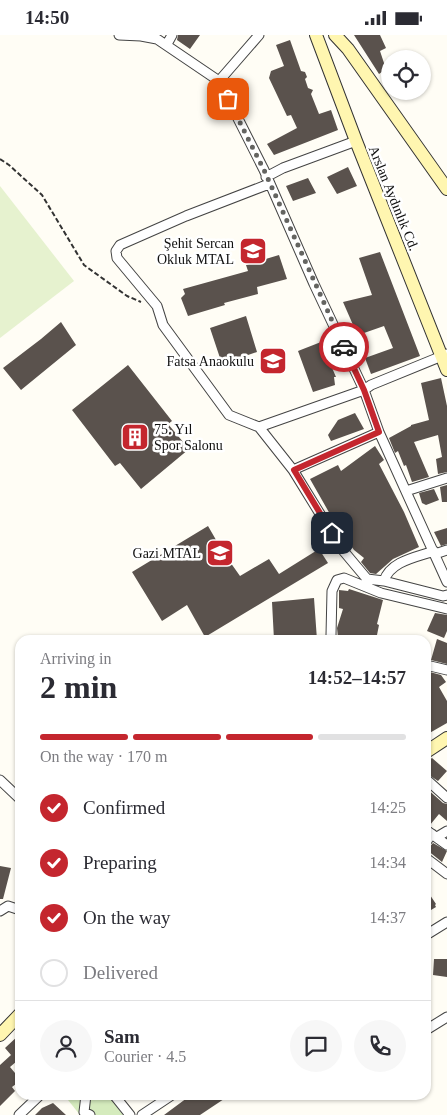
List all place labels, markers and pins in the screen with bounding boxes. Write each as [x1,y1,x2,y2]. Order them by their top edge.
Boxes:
pin [207,78,249,120]
place label: Şehit Sercan Okluk MTAL [157,236,234,267]
school or university icon: Şehit Sercan Okluk MTAL [238,236,268,266]
school or university icon: Fatsa Anaokulu [258,346,288,376]
place label: Fatsa Anaokulu [167,354,254,369]
building icon: 75. Yıl Spor Salonu [120,422,150,452]
place label: 75. Yıl Spor Salonu [154,422,223,453]
pin [311,512,353,554]
school or university icon: Gazi MTAL [205,538,235,568]
place label: Gazi MTAL [133,546,201,561]

